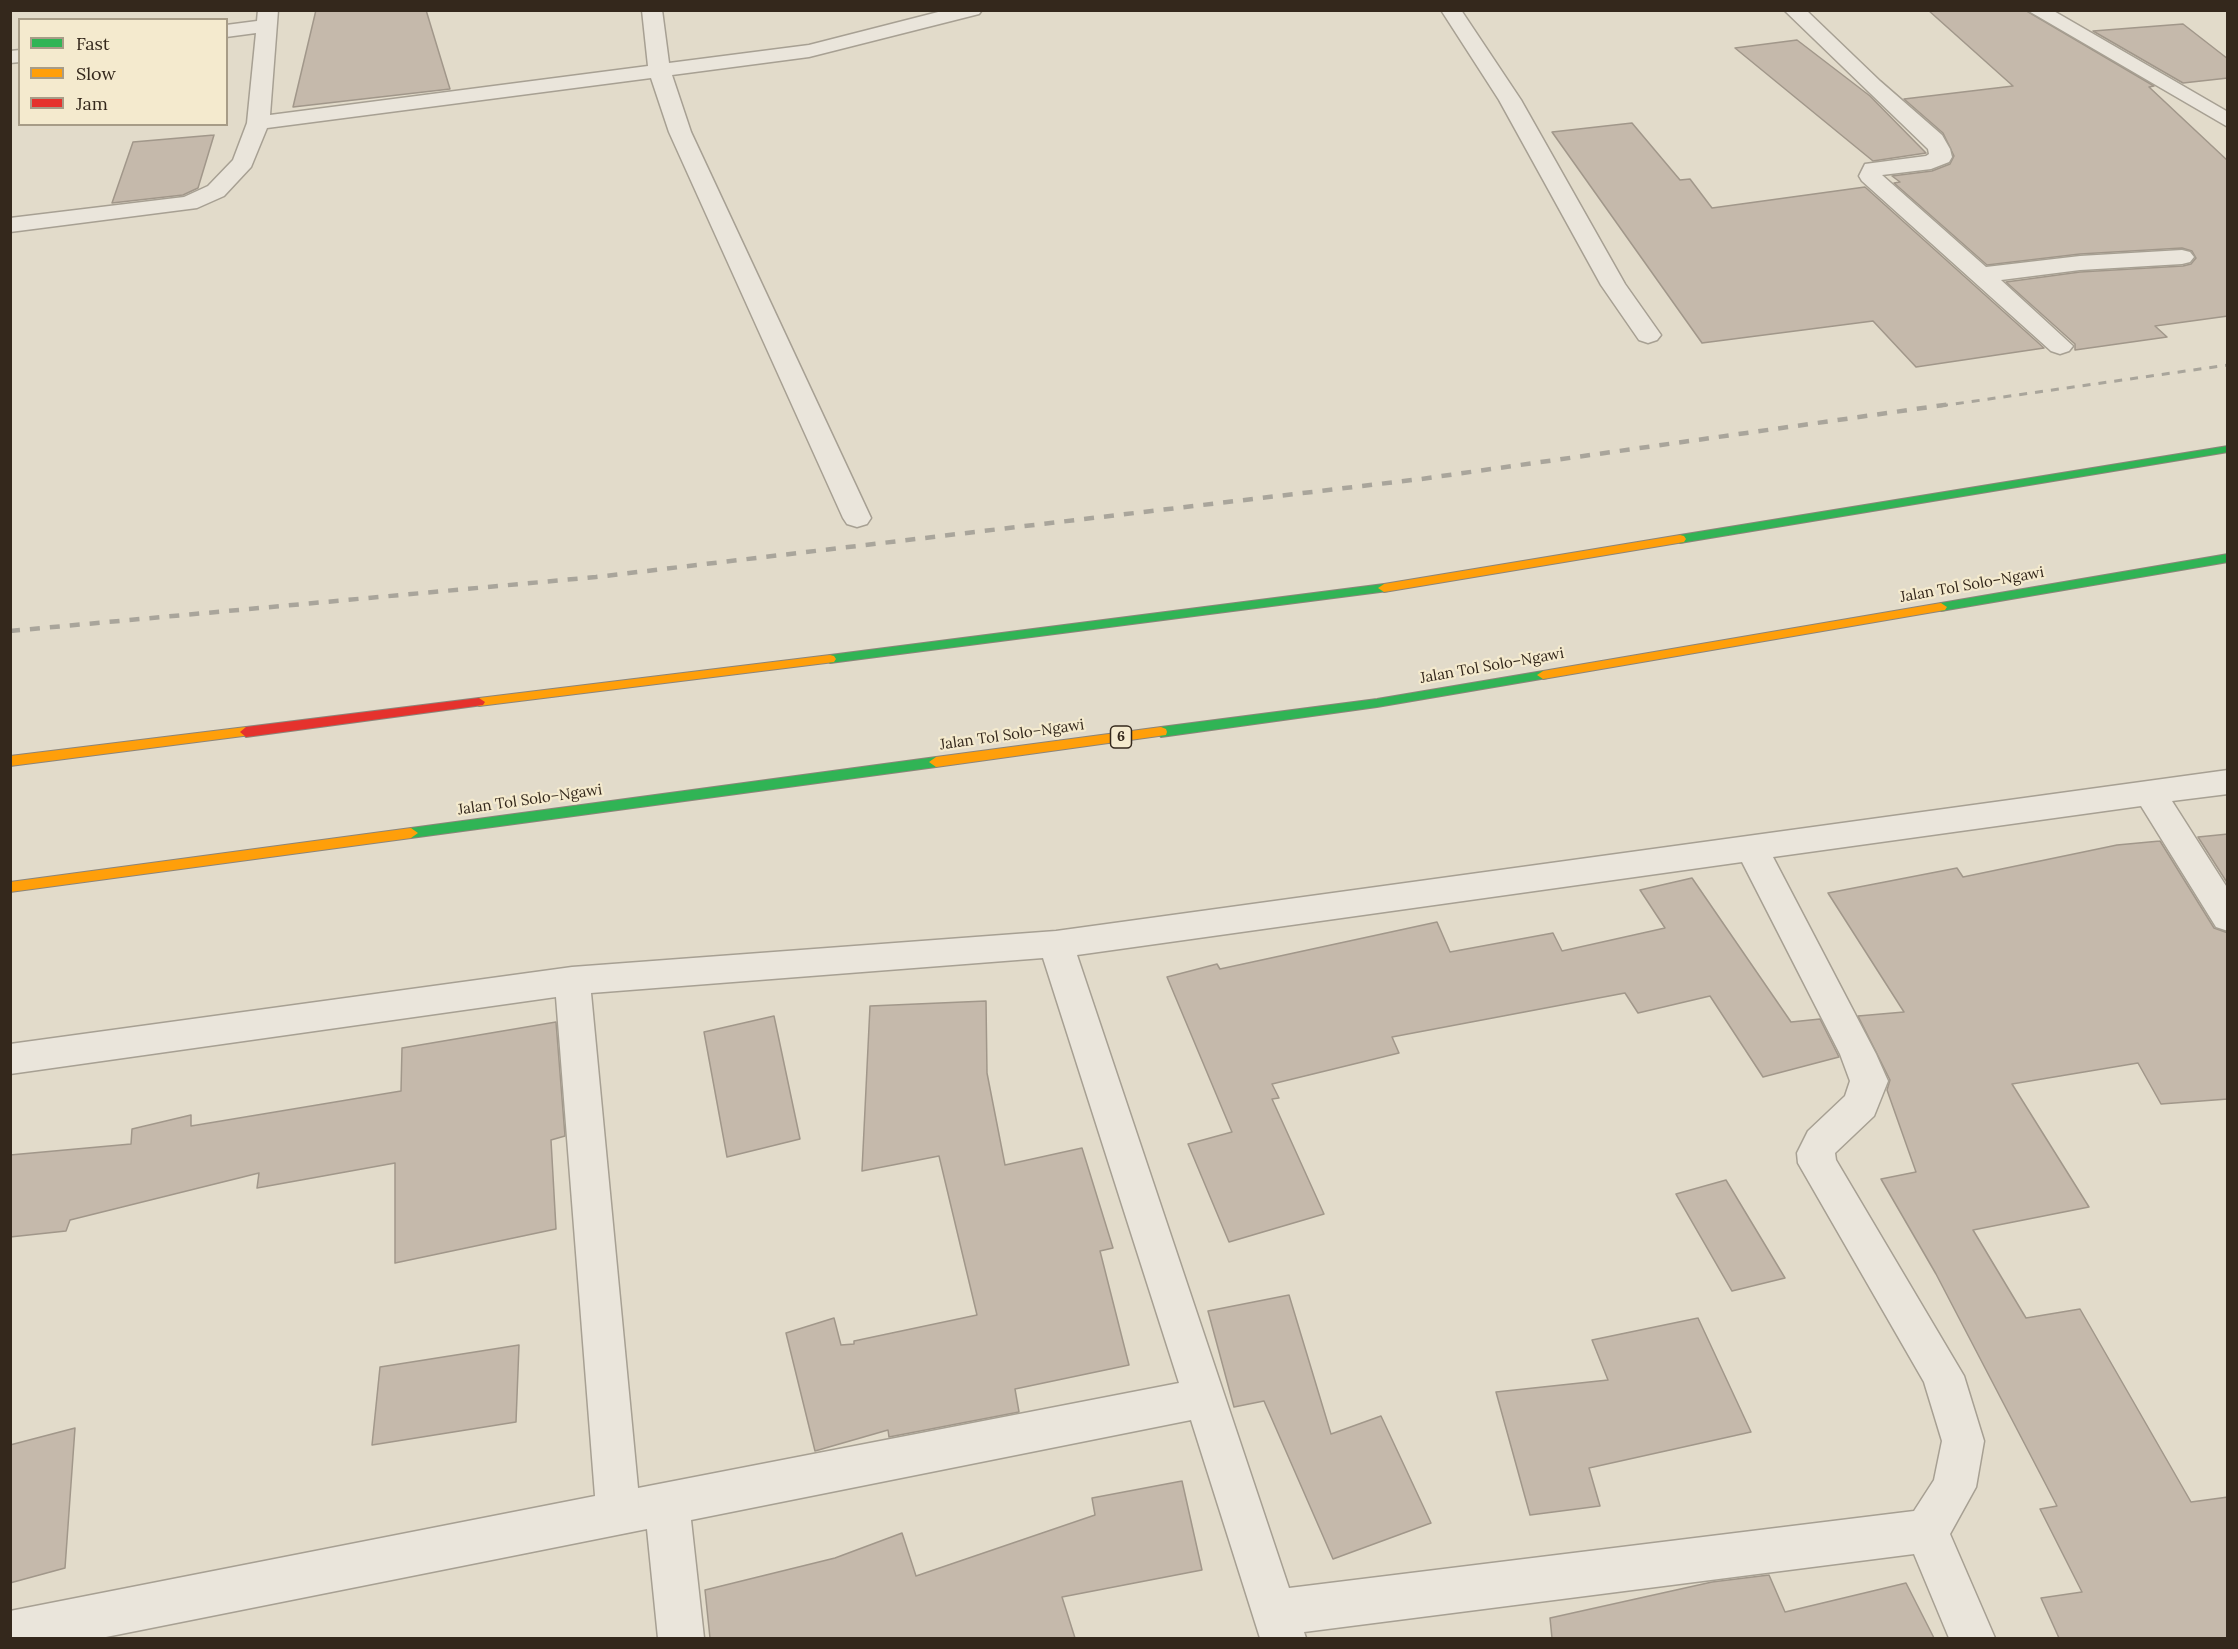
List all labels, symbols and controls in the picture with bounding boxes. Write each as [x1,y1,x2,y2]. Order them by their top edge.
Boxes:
legend [18,18,228,126]
text: Fast [76,32,110,55]
text: Slow [76,62,116,85]
text: Jam [76,92,108,115]
street label: Jalan Tol Solo–Ngawi [1899,563,2045,607]
street label: Jalan Tol Solo–Ngawi [1419,644,1565,688]
street label: Jalan Tol Solo–Ngawi [939,716,1085,754]
road number: 6 [1110,726,1132,748]
street label: Jalan Tol Solo–Ngawi [457,781,603,819]

